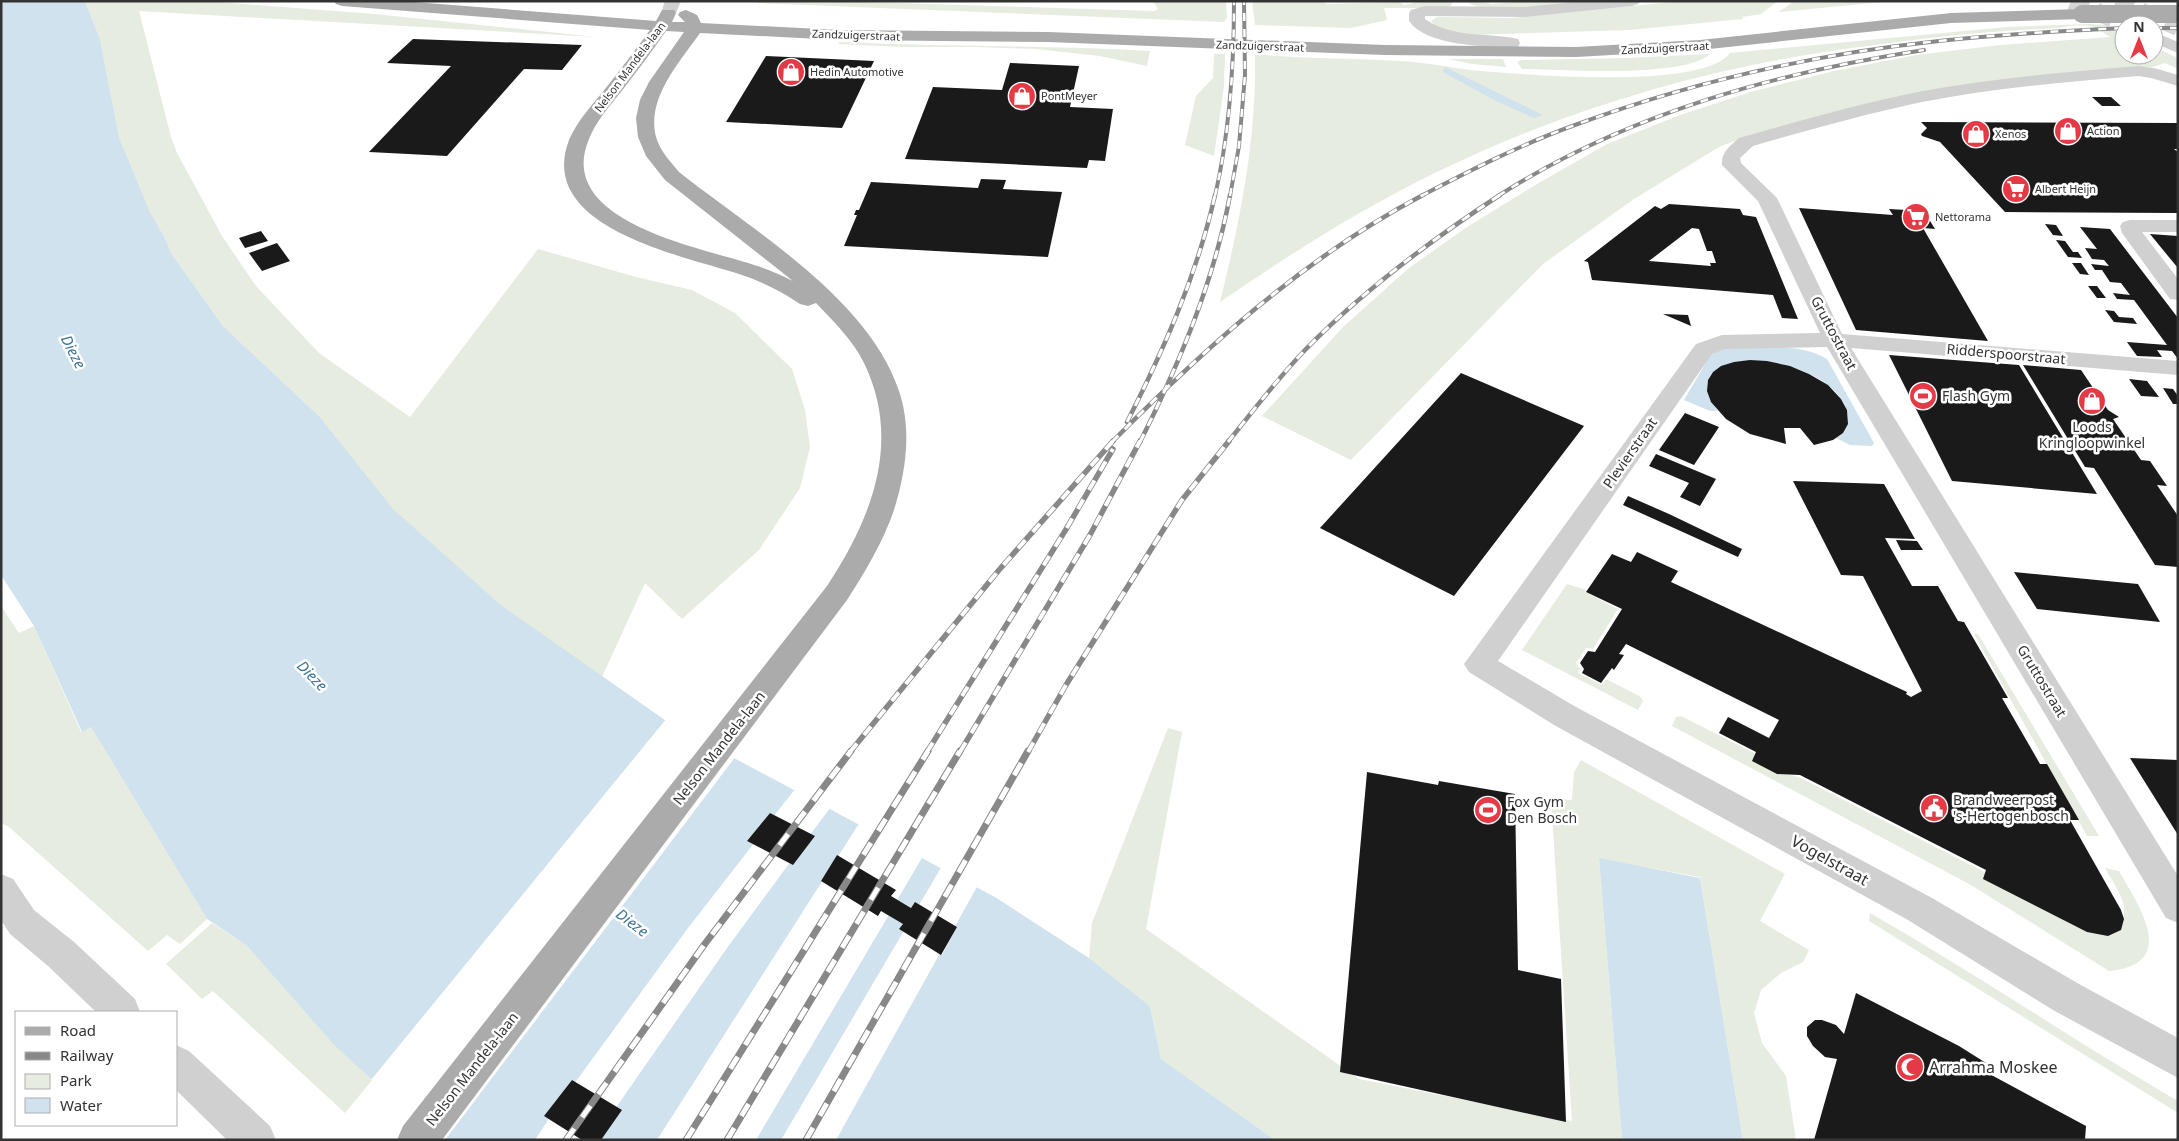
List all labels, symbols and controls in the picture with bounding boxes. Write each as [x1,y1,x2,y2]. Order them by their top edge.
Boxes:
north arrow [2114,15,2164,65]
text: N [2133,17,2145,36]
street label: Nelson Mandela-laan [591,18,669,115]
street label: Zandzuigerstraat [812,25,900,44]
street label: Zandzuigerstraat [1216,36,1304,55]
street label: Zandzuigerstraat [1621,38,1709,57]
shop icon: Hedin Automotive [776,57,806,87]
place label: Hedin Automotive [810,64,904,79]
shop icon: PontMeyer [1007,81,1037,111]
place label: PontMeyer [1041,88,1098,103]
shop icon: Action [2053,116,2083,146]
shop icon: Xenos [1961,119,1991,149]
place label: Action [2087,123,2120,138]
place label: Xenos [1995,126,2026,141]
supermarket icon: Albert Heijn [2001,174,2031,204]
place label: Albert Heijn [2035,181,2096,196]
supermarket icon: Nettorama [1901,202,1931,232]
place label: Nettorama [1935,209,1991,224]
street label: Gruttostraat [1807,292,1862,373]
water label: Dieze [57,331,91,372]
street label: Ridderspoorstraat [1946,339,2066,368]
sports icon: Flash Gym [1908,381,1938,411]
place label: Flash Gym [1942,386,2010,405]
shop icon: Loods Kringloopwinkel [2077,386,2107,416]
street label: Plevierstraat [1598,414,1661,492]
place label: Loods Kringloopwinkel [2039,417,2145,452]
street label: Gruttostraat [2013,641,2071,720]
water label: Dieze [293,656,333,695]
street label: Nelson Mandela-laan [668,687,769,808]
place label: Brandweerpost 's-Hertogenbosch [1953,790,2069,825]
place label: Fox Gym Den Bosch [1507,792,1577,827]
public building icon: Brandweerpost 's-Hertogenbosch [1919,793,1949,823]
sports icon: Fox Gym Den Bosch [1473,795,1503,825]
street label: Vogelstraat [1787,830,1873,890]
water label: Dieze [612,904,653,941]
street label: Nelson Mandela-laan [421,1008,522,1129]
legend [15,1011,178,1126]
text: Road [60,1020,96,1040]
text: Railway [60,1045,114,1065]
mosque icon: Arrahma Moskee [1895,1052,1925,1082]
place label: Arrahma Moskee [1929,1056,2058,1078]
text: Park [60,1070,92,1090]
text: Water [60,1095,102,1115]

